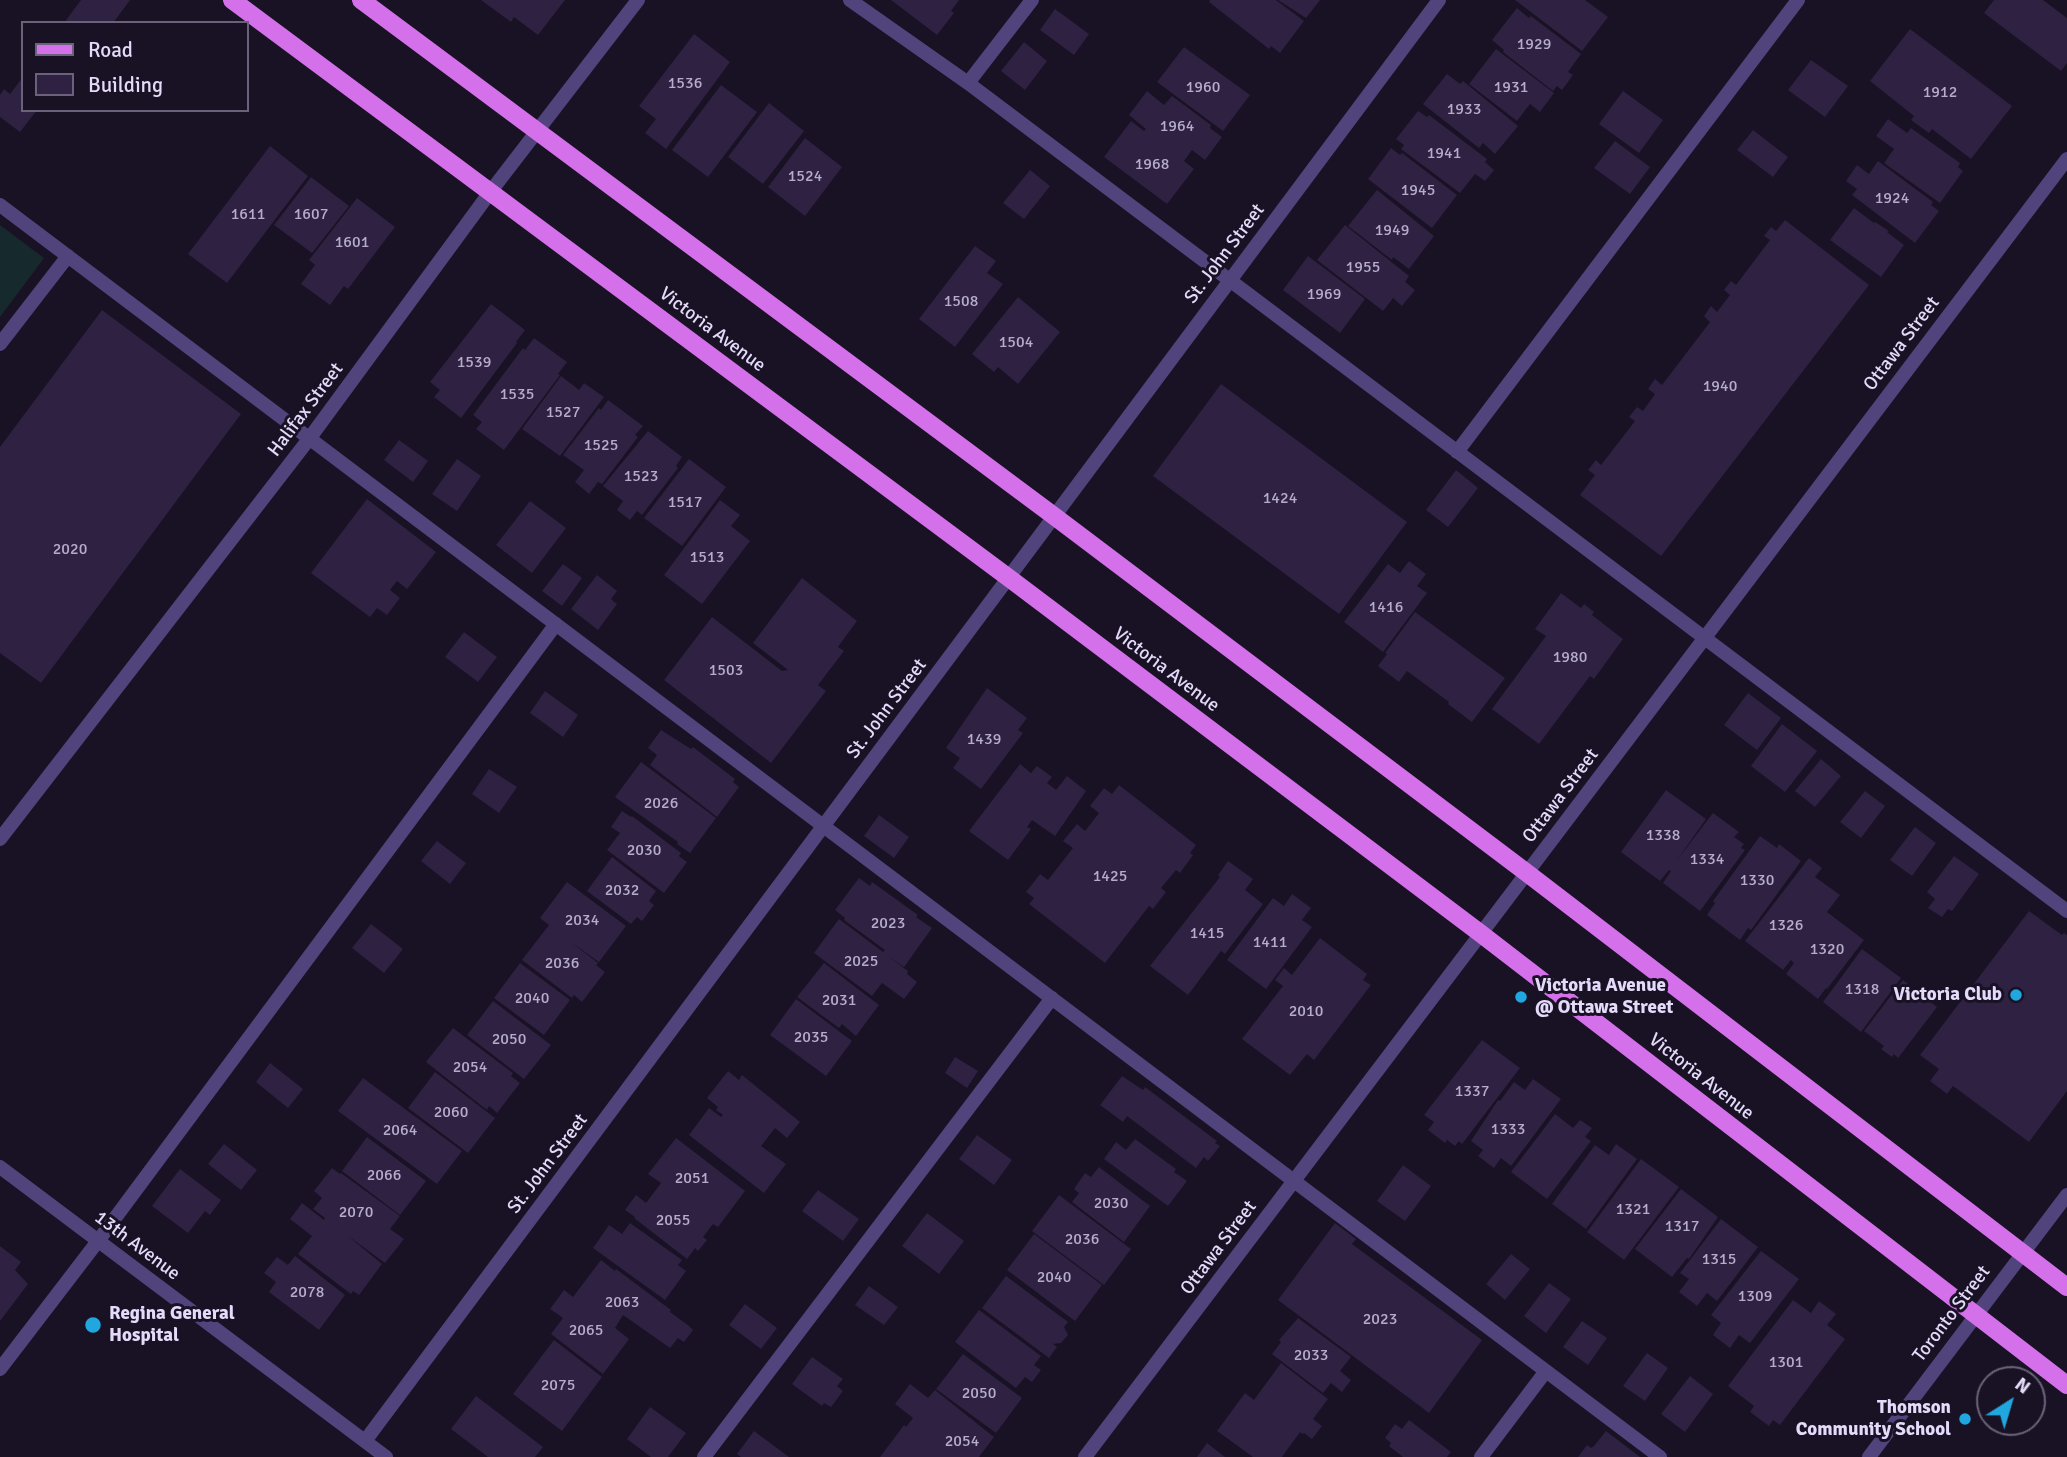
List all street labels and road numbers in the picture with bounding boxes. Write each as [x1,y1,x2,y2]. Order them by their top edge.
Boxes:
street label: St. John Street [1180,200,1270,308]
street label: Victoria Avenue [654,283,770,377]
street label: Ottawa Street [1859,292,1945,396]
street label: Halifax Street [263,359,349,461]
street label: Victoria Avenue [1108,623,1224,717]
street label: St. John Street [842,655,932,763]
street label: Ottawa Street [1518,744,1604,848]
street label: Victoria Avenue [1644,1029,1758,1125]
street label: St. John Street [503,1110,593,1218]
street label: Ottawa Street [1176,1196,1262,1300]
street label: 13th Avenue [90,1206,184,1286]
street label: Toronto Street [1908,1261,1996,1367]

